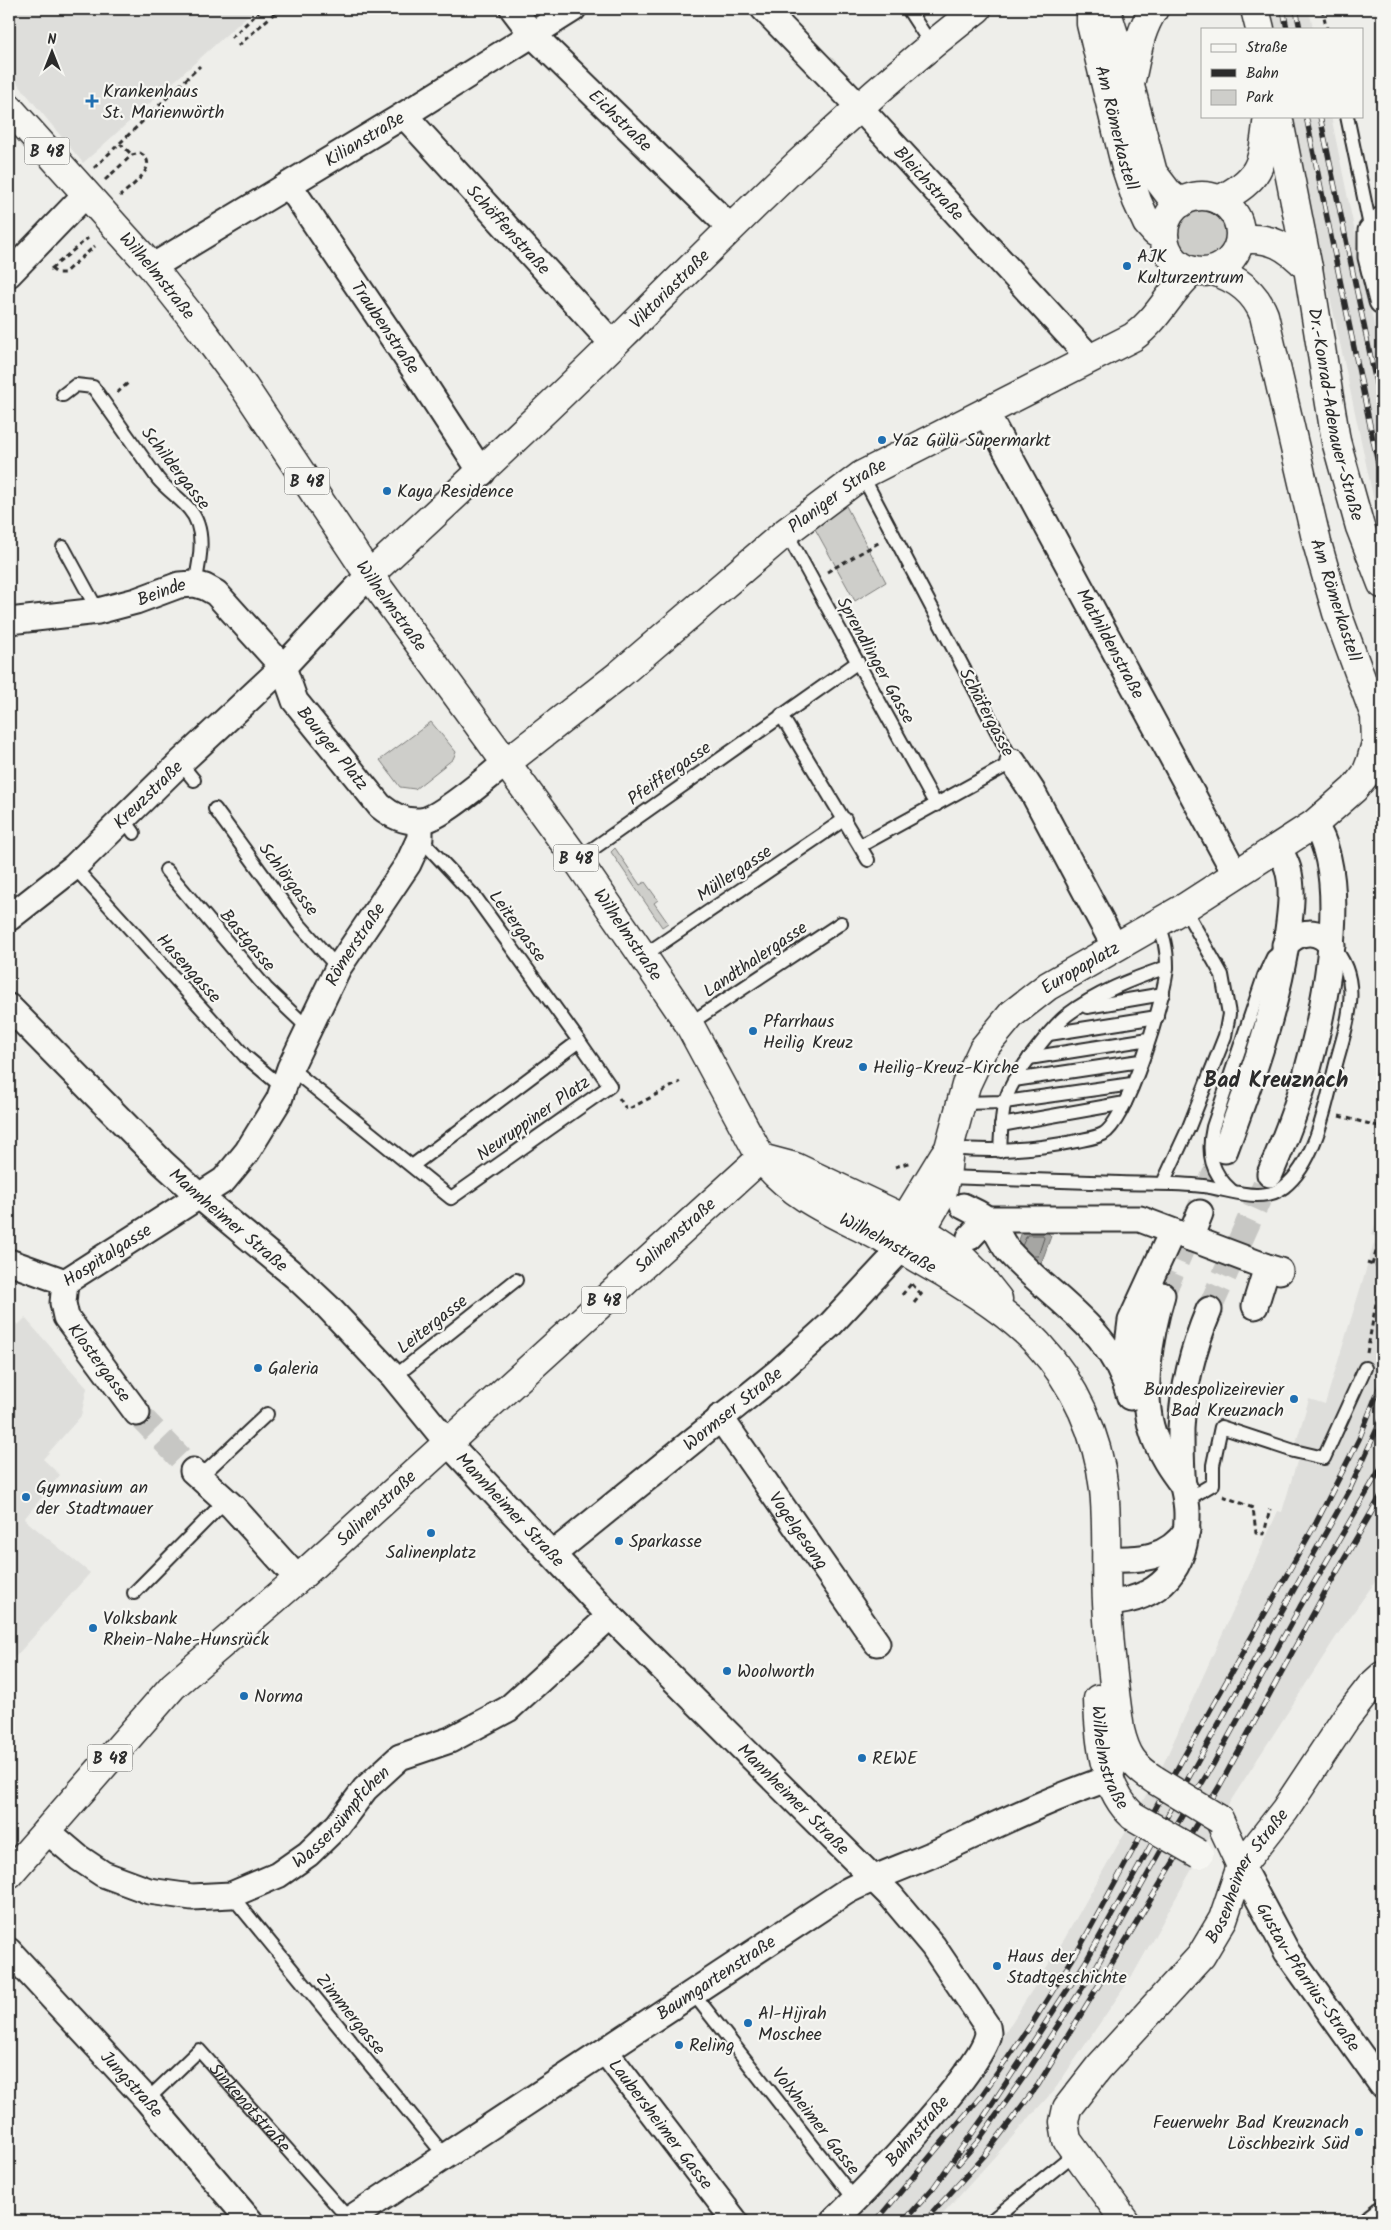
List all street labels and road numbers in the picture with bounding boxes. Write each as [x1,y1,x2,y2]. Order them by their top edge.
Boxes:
street label: Am Römerkastell [1086,63,1146,195]
street label: Eichstraße [581,83,658,160]
street label: Kilianstraße [319,105,411,176]
road number: B 48 [24,138,70,164]
street label: Bleichstraße [886,140,970,228]
street label: Schöffenstraße [458,178,557,283]
street label: Wilhelmstraße [111,226,202,327]
street label: Viktoriastraße [623,243,718,337]
street label: Traubenstraße [342,275,427,381]
street label: Dr.-Konrad-Adenauer-Straße [1299,306,1371,525]
street label: Schildergasse [133,421,217,517]
street label: Planiger Straße [782,452,892,542]
road number: B 48 [284,468,330,494]
street label: Am Römerkastell [1301,535,1368,666]
street label: Wilhelmstraße [347,555,434,658]
street label: Beinde [133,572,187,615]
street label: Mathildenstraße [1067,583,1151,705]
street label: Sprendlinger Gasse [828,592,922,730]
street label: Schäfergasse [950,663,1021,762]
street label: Bourger Platz [289,700,375,798]
street label: Pfeiffergasse [622,735,718,814]
street label: Kreuzstraße [107,754,191,837]
street label: Schlörgasse [250,837,325,923]
street label: Müllergasse [691,838,779,910]
road number: B 48 [554,844,598,871]
street label: Wilhelmstraße [585,883,669,988]
street label: Leitergasse [480,885,553,969]
street label: Römerstraße [318,897,394,991]
street label: Bastgasse [212,903,282,979]
street label: Landthalergasse [698,914,814,1006]
street label: Hasengasse [148,927,228,1011]
street label: Europaplatz [1035,935,1126,1003]
street label: Neuruppiner Platz [471,1069,597,1169]
street label: Mannheimer Straße [161,1162,294,1280]
street label: Salinenstraße [629,1191,723,1281]
street label: Wilhelmstraße [834,1206,941,1282]
street label: Hospitalgasse [58,1217,158,1296]
road number: B 48 [582,1286,626,1314]
street label: Leitergasse [391,1288,475,1362]
street label: Klostergasse [59,1318,138,1409]
street label: Wormser Straße [677,1361,790,1459]
street label: Mannheimer Straße [448,1446,571,1575]
street label: Salinenstraße [330,1464,424,1554]
street label: Vogelgesang [760,1486,835,1576]
street label: Wilhelmstraße [1082,1705,1135,1817]
street label: Mannheimer Straße [730,1737,856,1863]
road number: B 48 [88,1745,132,1772]
street label: Wassersümpfchen [287,1759,398,1877]
street label: Bosenheimer Straße [1198,1803,1297,1950]
street label: Gustav-Pfarrius-Straße [1247,1898,1367,2059]
street label: Baumgartenstraße [651,1929,782,2029]
street label: Zimmergasse [308,1968,392,2062]
street label: Jungstraße [92,2045,169,2125]
street label: Laubersheimer Gasse [600,2053,719,2197]
street label: Sinkenotstraße [201,2057,297,2160]
street label: Volxheimer Gasse [763,2062,866,2182]
street label: Bahnstraße [879,2090,958,2174]

